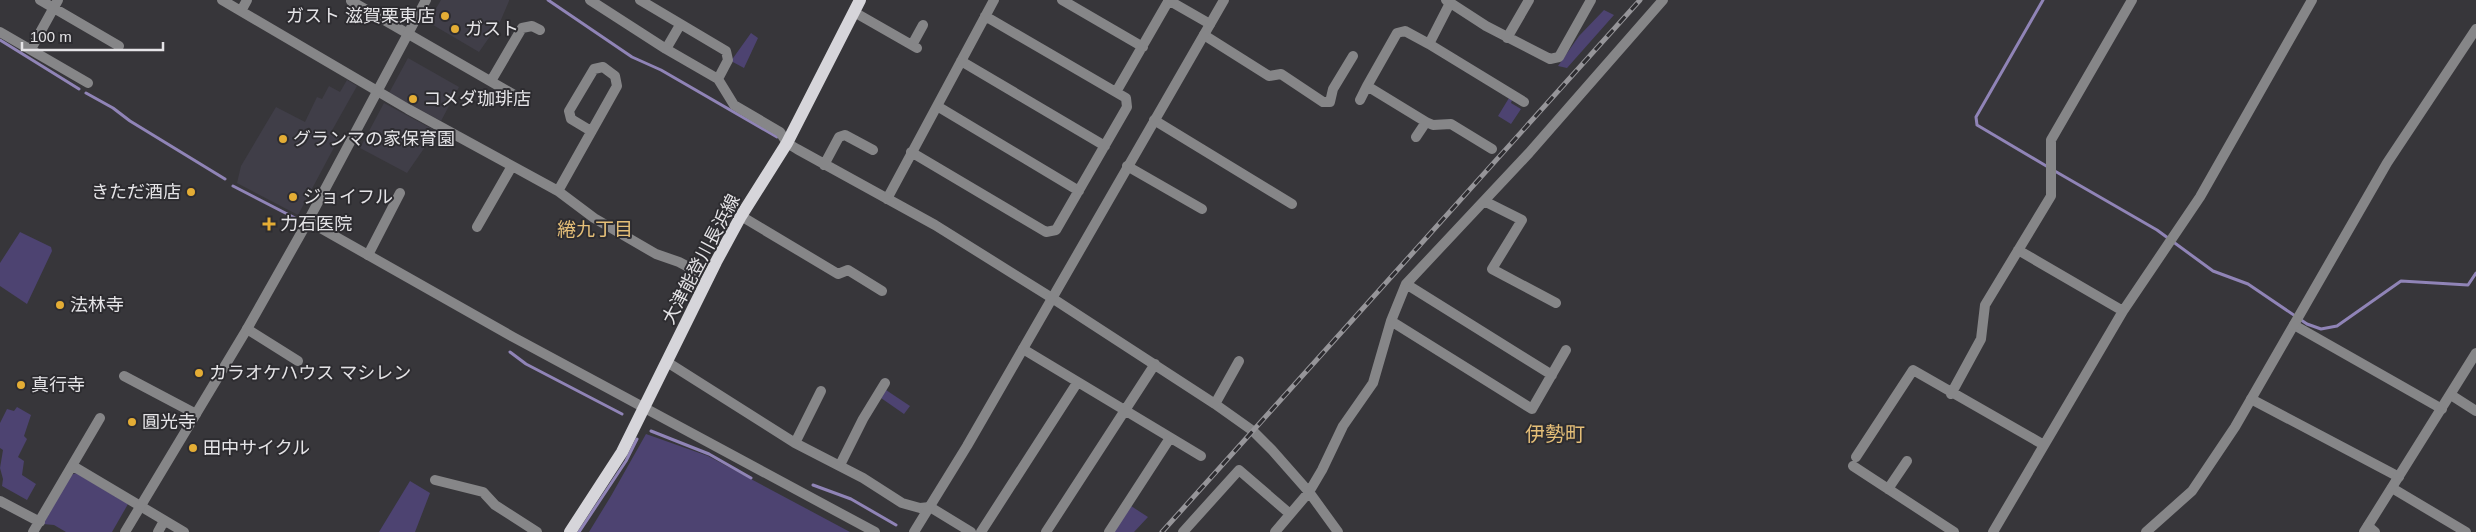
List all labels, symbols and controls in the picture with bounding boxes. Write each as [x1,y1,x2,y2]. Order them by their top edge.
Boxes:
place label: ガスト 滋賀栗東店 [286,6,435,26]
marker: ガスト 滋賀栗東店 [439,10,451,22]
place label: ガスト [465,19,519,39]
scale bar [22,20,164,52]
marker: ガスト [449,23,461,35]
text: 100 m [30,28,72,45]
place label: コメダ珈琲店 [423,89,531,109]
marker: コメダ珈琲店 [407,93,419,105]
place label: グランマの家保育園 [293,129,455,149]
marker: グランマの家保育園 [277,133,289,145]
place label: きただ酒店 [91,182,181,202]
marker: きただ酒店 [185,186,197,198]
place label: ジョイフル [303,187,393,207]
marker: ジョイフル [287,191,299,203]
street label: 大津能登川長浜線 [658,191,744,327]
place label: 力石医院 [280,214,352,234]
marker: 力石医院 [262,217,276,231]
district label: 綣九丁目 [557,219,633,240]
place label: 法林寺 [70,295,124,315]
marker: 法林寺 [54,299,66,311]
place label: カラオケハウス マシレン [209,363,411,383]
marker: カラオケハウス マシレン [193,367,205,379]
place label: 真行寺 [31,375,85,395]
marker: 真行寺 [15,379,27,391]
place label: 圓光寺 [142,412,196,432]
marker: 圓光寺 [126,416,138,428]
district label: 伊勢町 [1525,423,1585,445]
place label: 田中サイクル [203,438,310,458]
marker: 田中サイクル [187,442,199,454]

